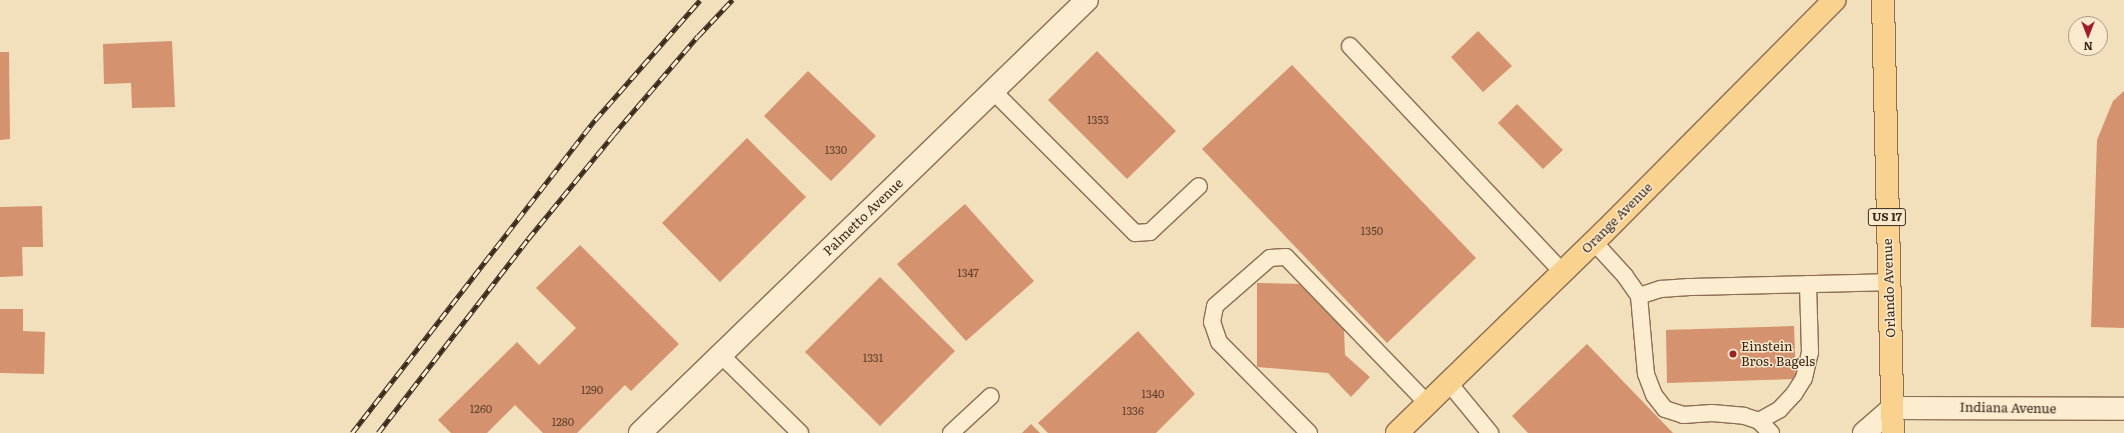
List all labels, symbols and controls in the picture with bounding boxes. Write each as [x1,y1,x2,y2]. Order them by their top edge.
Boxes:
north arrow [2068,16,2108,56]
text: N [2083,39,2093,55]
house number: 1353 [1087,112,1109,126]
house number: 1330 [825,142,847,156]
street label: Palmetto Avenue [820,175,906,259]
street label: Orange Avenue [1578,179,1656,257]
road number: US 17 [1867,207,1907,227]
house number: 1350 [1361,223,1383,237]
street label: Orlando Avenue [1879,238,1899,338]
house number: 1347 [957,265,979,279]
place label: Einstein Bros. Bagels [1741,339,1815,370]
marker: Einstein Bros. Bagels [1728,349,1738,359]
house number: 1331 [863,350,883,364]
house number: 1290 [581,382,603,396]
house number: 1340 [1142,386,1164,400]
street label: Indiana Avenue [1959,399,2057,417]
house number: 1260 [470,401,492,415]
house number: 1336 [1122,403,1144,417]
house number: 1280 [552,414,574,428]

